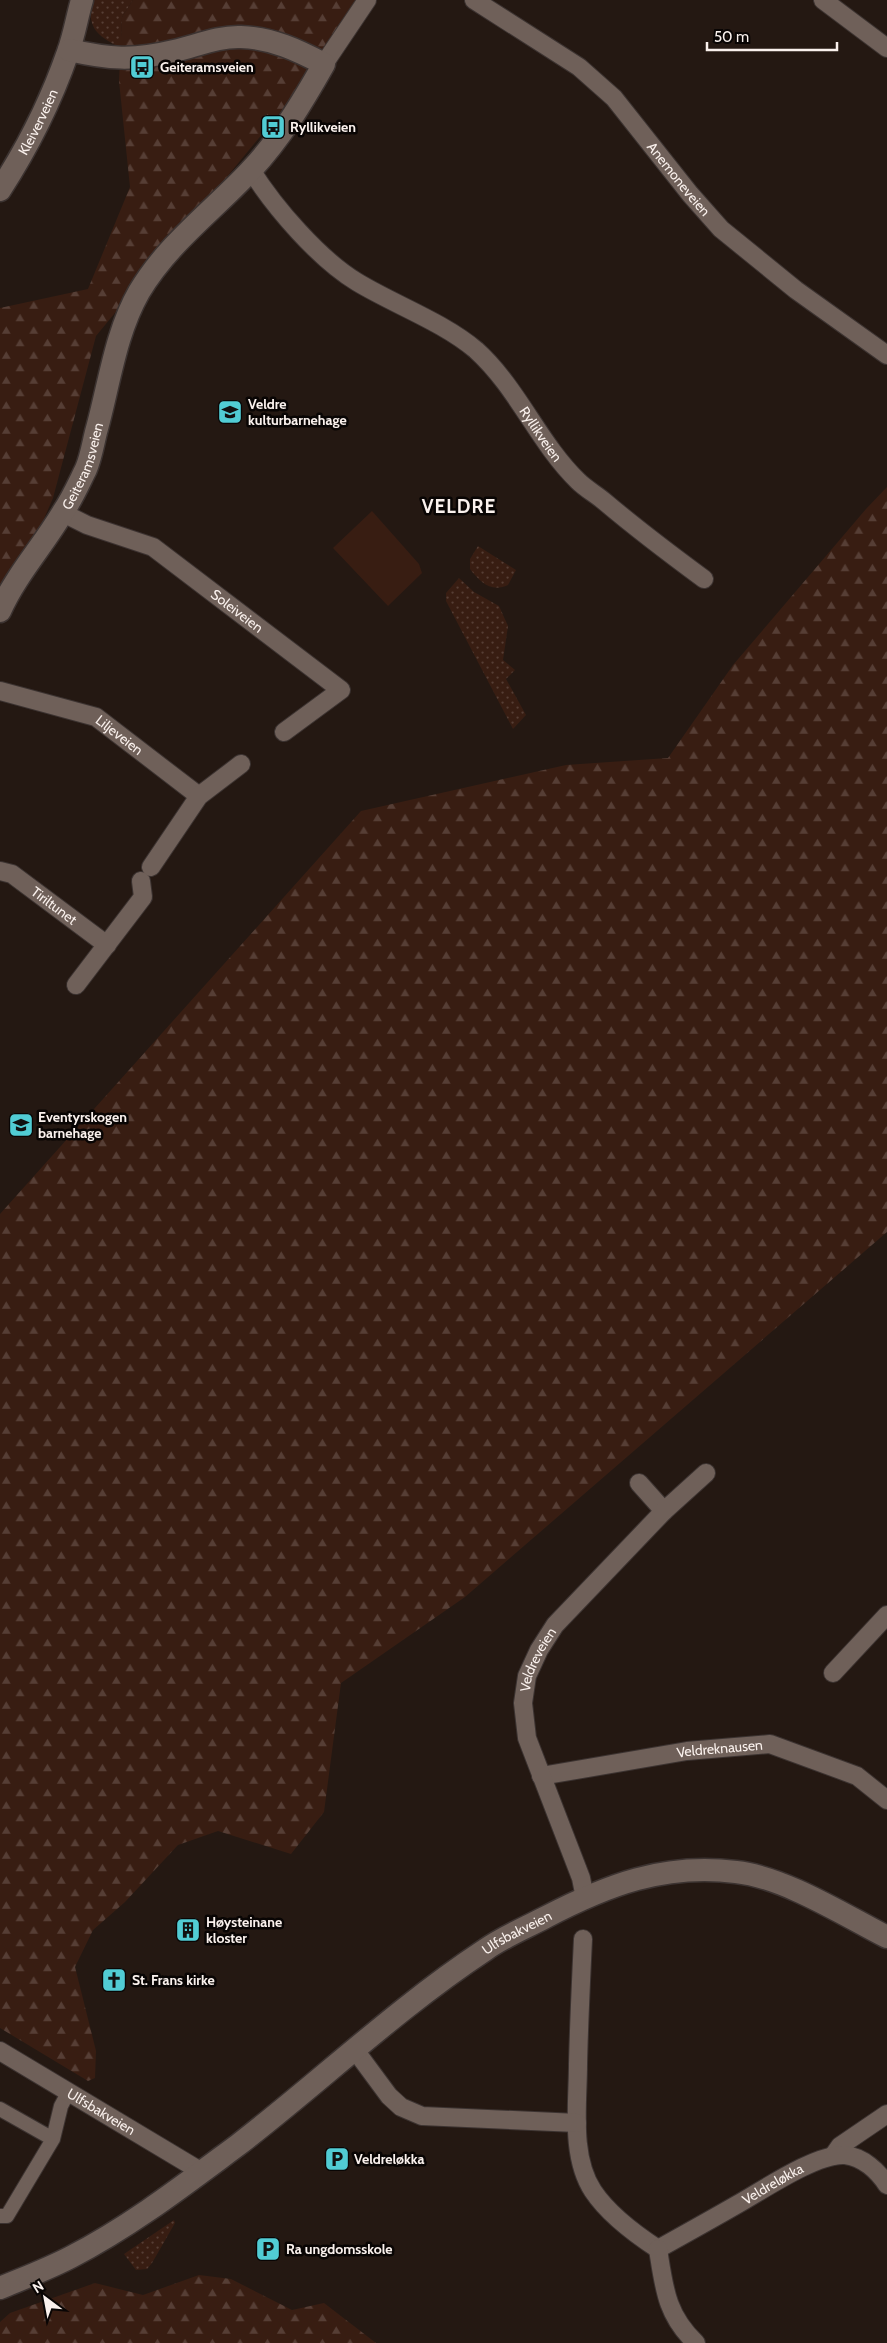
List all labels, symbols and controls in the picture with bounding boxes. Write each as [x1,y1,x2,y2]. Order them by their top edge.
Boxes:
scale bar [707,20,837,52]
text: 50 m [714,28,749,46]
bus stop icon: Geiteramsveien [129,54,155,80]
place label: Geiteramsveien [160,58,254,76]
street label: Kleiverveien [14,86,62,158]
bus stop icon: Ryllikveien [260,114,286,140]
place label: Ryllikveien [290,118,356,136]
street label: Anemoneveien [643,138,714,220]
place label: Veldre kulturbarnehage [248,395,347,429]
school or university icon: Veldre kulturbarnehage [217,399,243,425]
street label: Ryllikveien [516,403,566,466]
street label: Geiteramsveien [58,420,107,513]
district label: VELDRE [422,495,496,518]
street label: Soleiveien [207,585,267,637]
street label: Liljeveien [92,711,147,759]
street label: Tiriltunet [28,883,81,929]
place label: Eventyrskogen barnehage [38,1108,127,1142]
school or university icon: Eventyrskogen barnehage [8,1112,34,1138]
street label: Veldreveien [516,1624,560,1693]
street label: Veldreknausen [675,1736,764,1762]
street label: Ulfsbakveien [478,1906,555,1958]
place label: Høysteinane kloster [206,1913,282,1947]
building icon: Høysteinane kloster [175,1917,201,1943]
church icon: St. Frans kirke [101,1967,127,1993]
place label: St. Frans kirke [132,1971,215,1989]
street label: Ulfsbakveien [64,2084,139,2139]
parking icon: Veldreløkka [324,2146,350,2172]
place label: Veldreløkka [354,2150,425,2168]
street label: Veldreløkka [739,2159,807,2209]
parking icon: Ra ungdomsskole [255,2236,281,2262]
place label: Ra ungdomsskole [286,2240,393,2258]
north arrow [20,2273,70,2323]
text: N [29,2277,47,2297]

